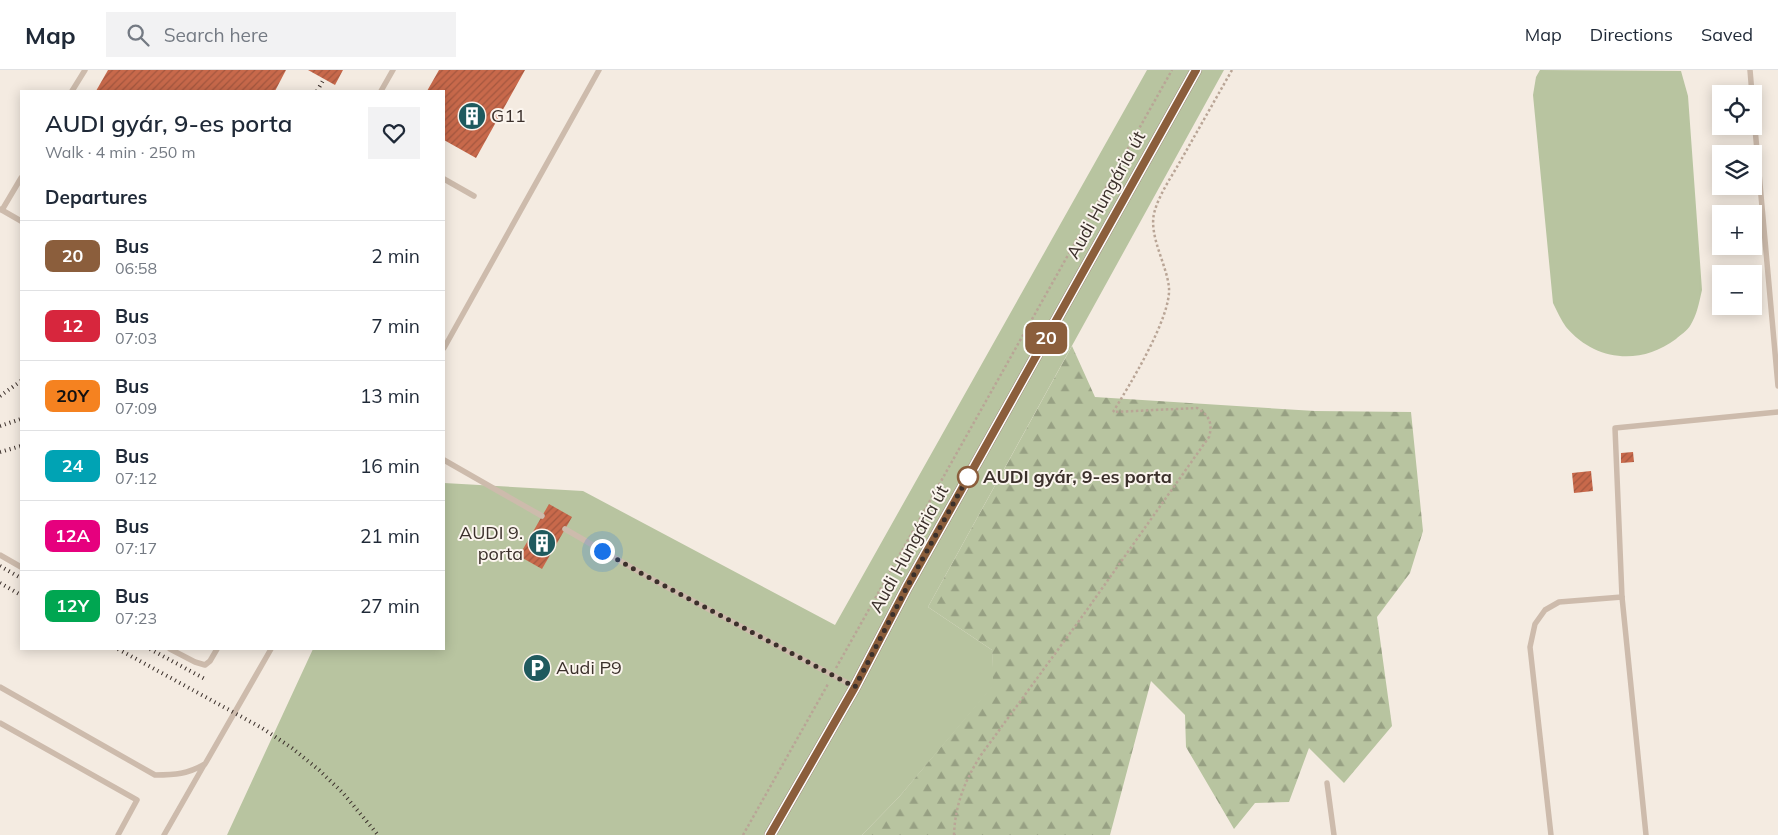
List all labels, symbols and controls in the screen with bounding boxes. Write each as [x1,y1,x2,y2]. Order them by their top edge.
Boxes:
search box [106,12,456,57]
text: Map [25,20,76,50]
icon: search [124,21,152,49]
text: Search here [164,23,268,47]
text: Map [1525,23,1562,46]
text: Directions [1590,23,1673,46]
text: Saved [1701,23,1753,46]
map controls [1712,85,1762,315]
button: locate [1712,85,1762,135]
building icon: G11 [457,101,487,131]
place label: G11 [491,104,526,127]
button: heart [368,107,420,159]
text: AUDI gyár, 9-es porta [45,108,292,138]
street label: Audi Hungária út [1061,127,1150,263]
text: Walk · 4 min · 250 m [45,142,196,162]
button: layers [1712,145,1762,195]
text: Departures [45,185,147,209]
button: + [1712,205,1762,255]
text: Bus [115,234,149,258]
text: 20 [62,244,83,267]
text: 2 min [371,244,420,268]
text: 06:58 [115,258,157,278]
button: − [1712,265,1762,315]
text: Bus [115,304,149,328]
text: 12 [62,314,83,337]
text: 7 min [371,314,420,338]
line badge: 20 [1024,322,1068,354]
text: 20 [1035,326,1057,349]
text: 07:03 [115,328,157,348]
text: Bus [115,374,149,398]
text: 20Y [56,384,89,407]
text: 13 min [360,384,420,408]
text: 07:09 [115,398,157,418]
text: Bus [115,444,149,468]
text: 24 [62,454,83,477]
text: 16 min [360,454,420,478]
place label: AUDI gyár, 9-es porta [983,465,1172,488]
marker: AUDI gyár, 9-es porta [957,466,979,488]
text: 07:12 [115,468,157,488]
street label: Audi Hungária út [864,481,953,617]
text: Bus [115,514,149,538]
place label: AUDI 9. porta [459,521,523,565]
text: 12A [55,524,90,547]
text: 21 min [360,524,420,548]
building icon: AUDI 9. porta [527,528,557,558]
text: 07:17 [115,538,157,558]
your location [590,539,615,564]
text: Bus [115,584,149,608]
text: 12Y [56,594,89,617]
text: 27 min [360,594,420,618]
text: 07:23 [115,608,157,628]
parking icon: Audi P9 [522,653,552,683]
place label: Audi P9 [556,656,622,679]

